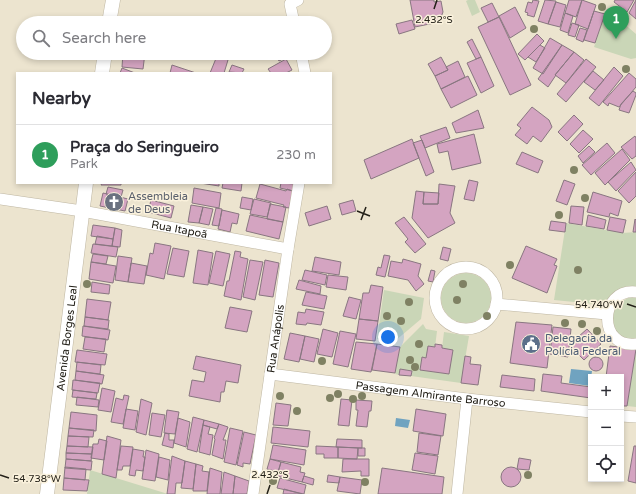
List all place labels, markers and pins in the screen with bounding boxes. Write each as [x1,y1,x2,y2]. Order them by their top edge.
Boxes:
pin: 1 [603,6,629,39]
place label: Assembleia de Deus [128,190,188,216]
church icon: Assembleia de Deus [103,191,125,213]
place label: Delegacia da Polícia Federal [545,332,621,358]
public building icon: Delegacia da Polícia Federal [520,333,542,355]

